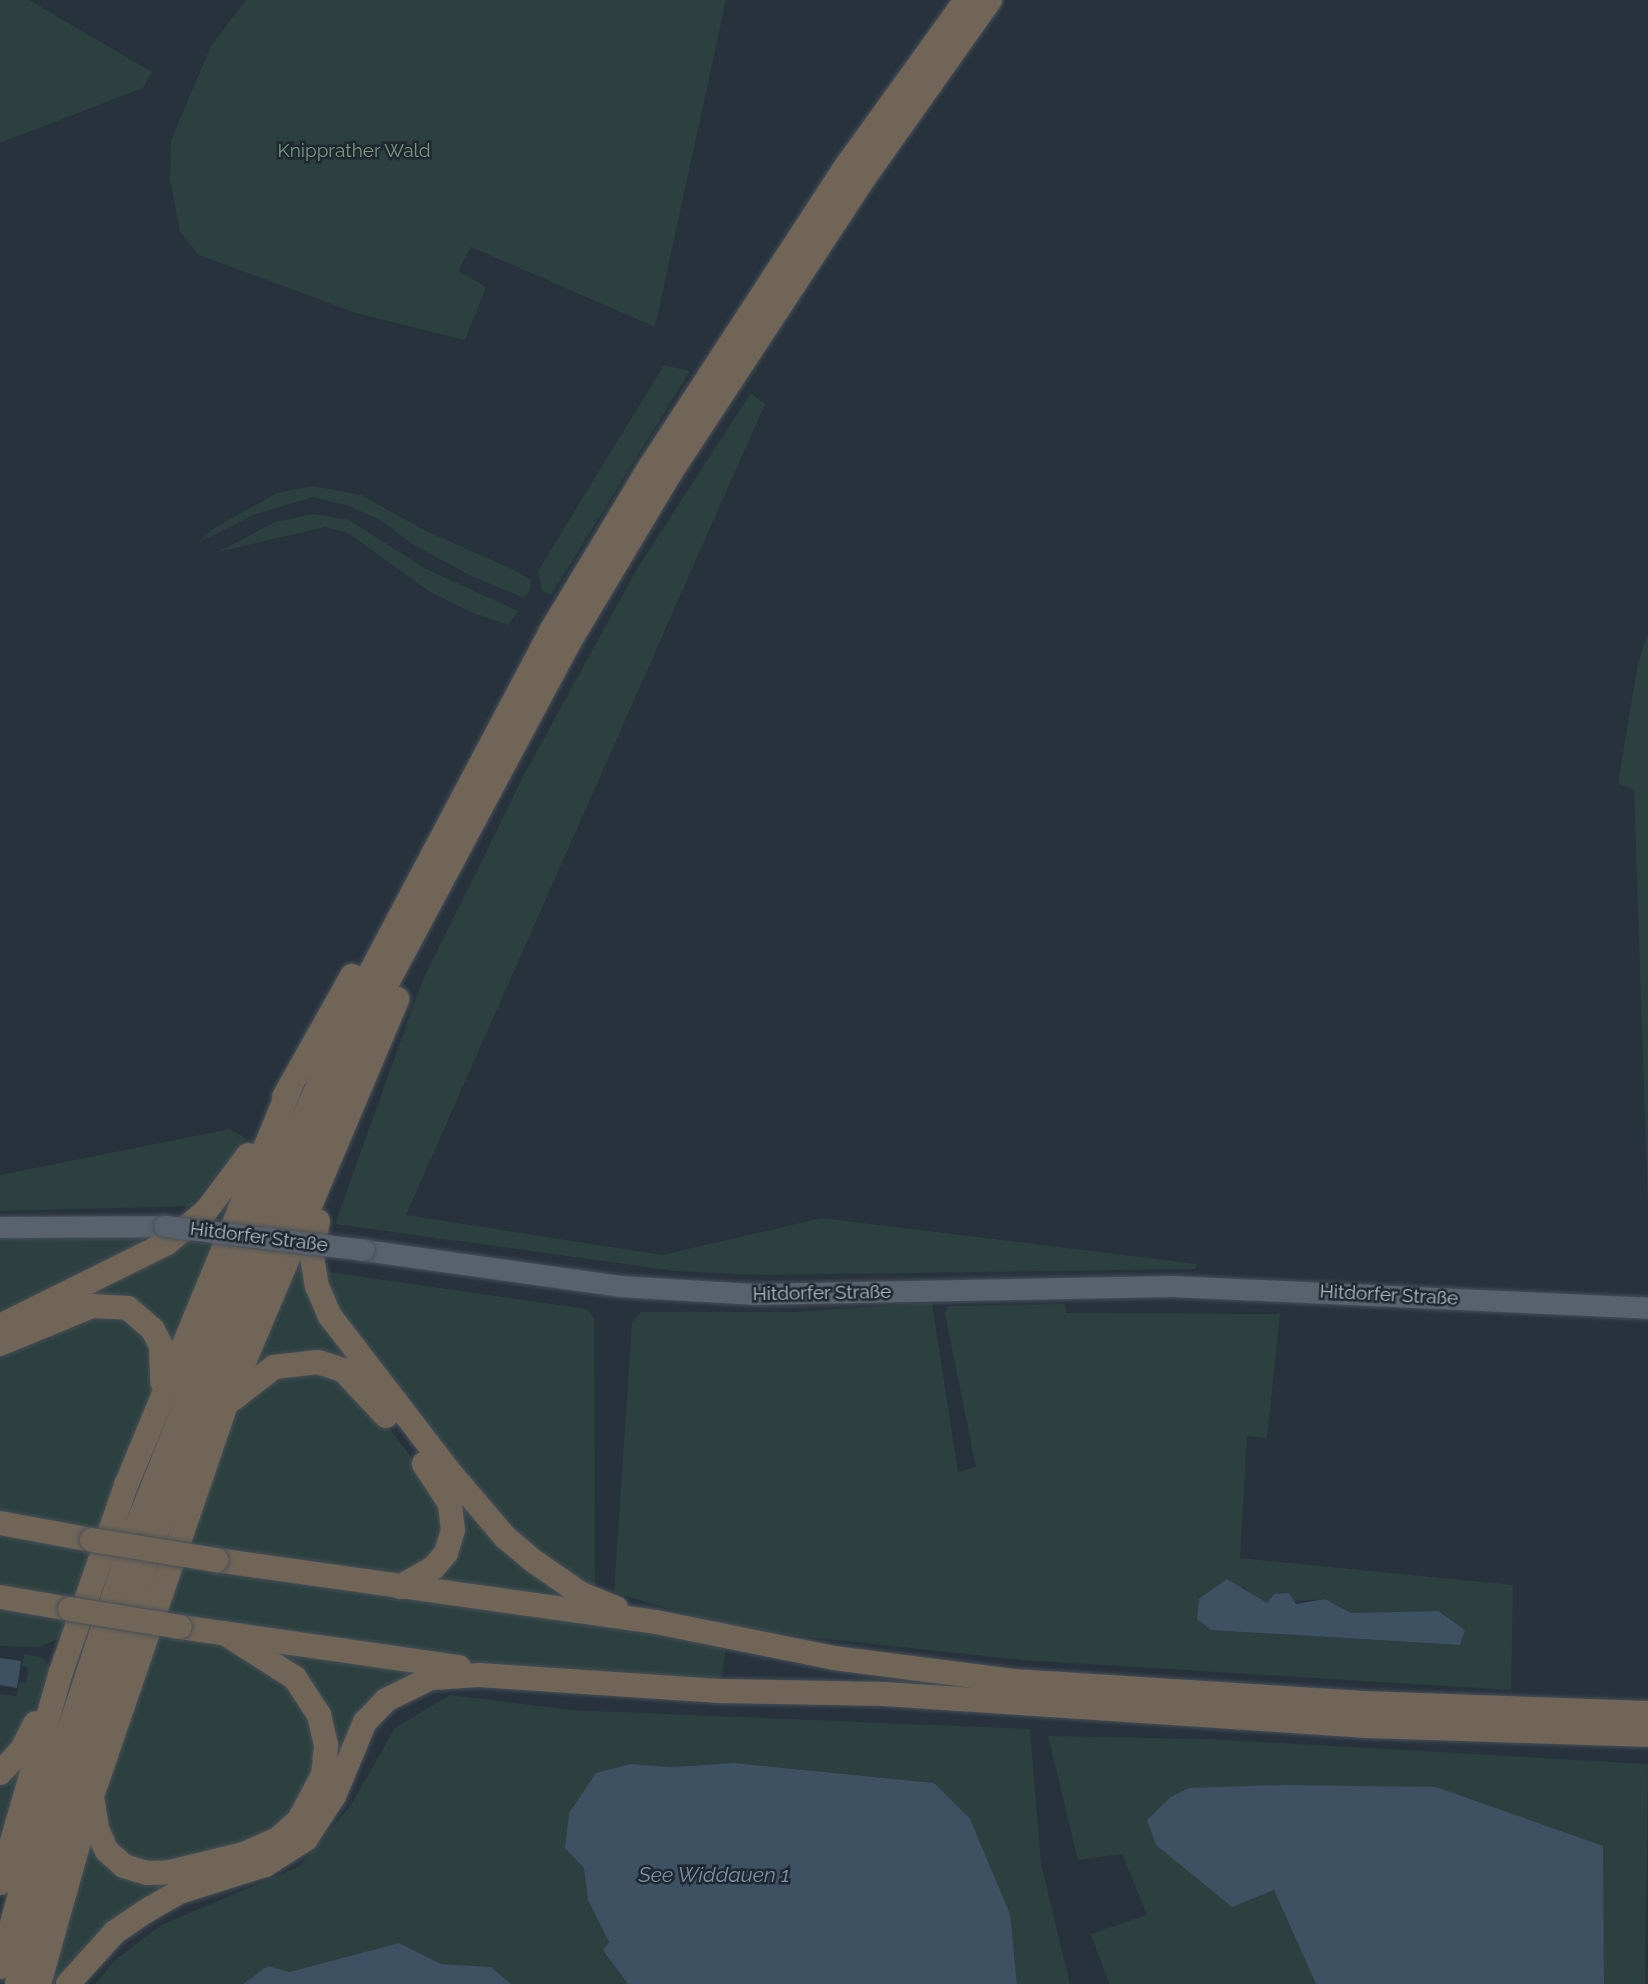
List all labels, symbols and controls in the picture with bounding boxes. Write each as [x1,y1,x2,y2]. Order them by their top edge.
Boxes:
park label: Knipprather Wald [277,140,431,162]
street label: Hitdorfer Straße [189,1217,329,1257]
street label: Hitdorfer Straße [752,1280,892,1306]
street label: Hitdorfer Straße [1319,1280,1459,1310]
water label: See Widdauen 1 [638,1862,790,1888]

